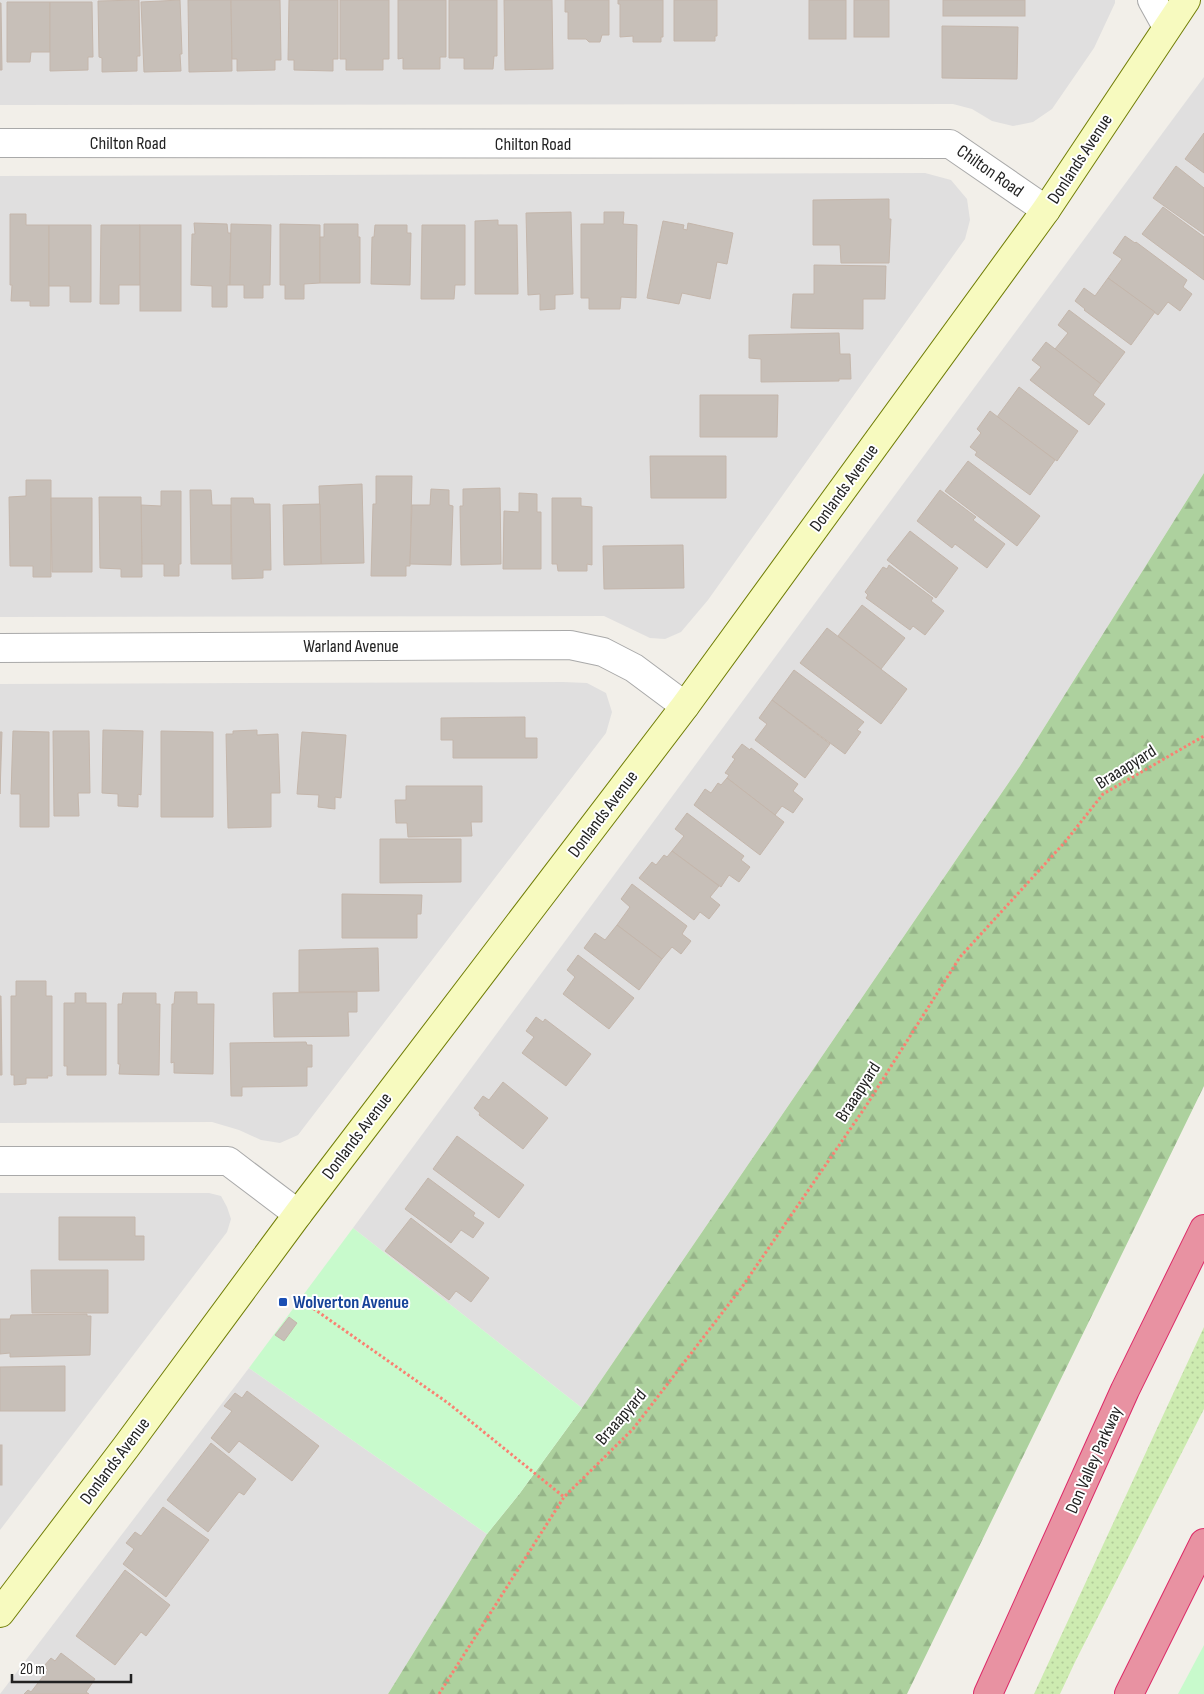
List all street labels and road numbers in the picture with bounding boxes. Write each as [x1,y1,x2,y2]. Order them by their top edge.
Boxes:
street label: Donlands Avenue [1043,110,1117,208]
street label: Chilton Road [90,133,166,154]
street label: Chilton Road [495,134,571,155]
street label: Chilton Road [953,140,1027,202]
street label: Donlands Avenue [805,440,883,536]
street label: Warland Avenue [303,636,399,657]
street label: Braaapyard [1092,740,1160,794]
street label: Donlands Avenue [564,767,642,861]
street label: Braaapyard [831,1058,885,1126]
street label: Donlands Avenue [318,1089,396,1183]
street label: Braaapyard [591,1385,651,1449]
street label: Don Valley Parkway [1061,1403,1127,1517]
street label: Donlands Avenue [76,1414,154,1508]

